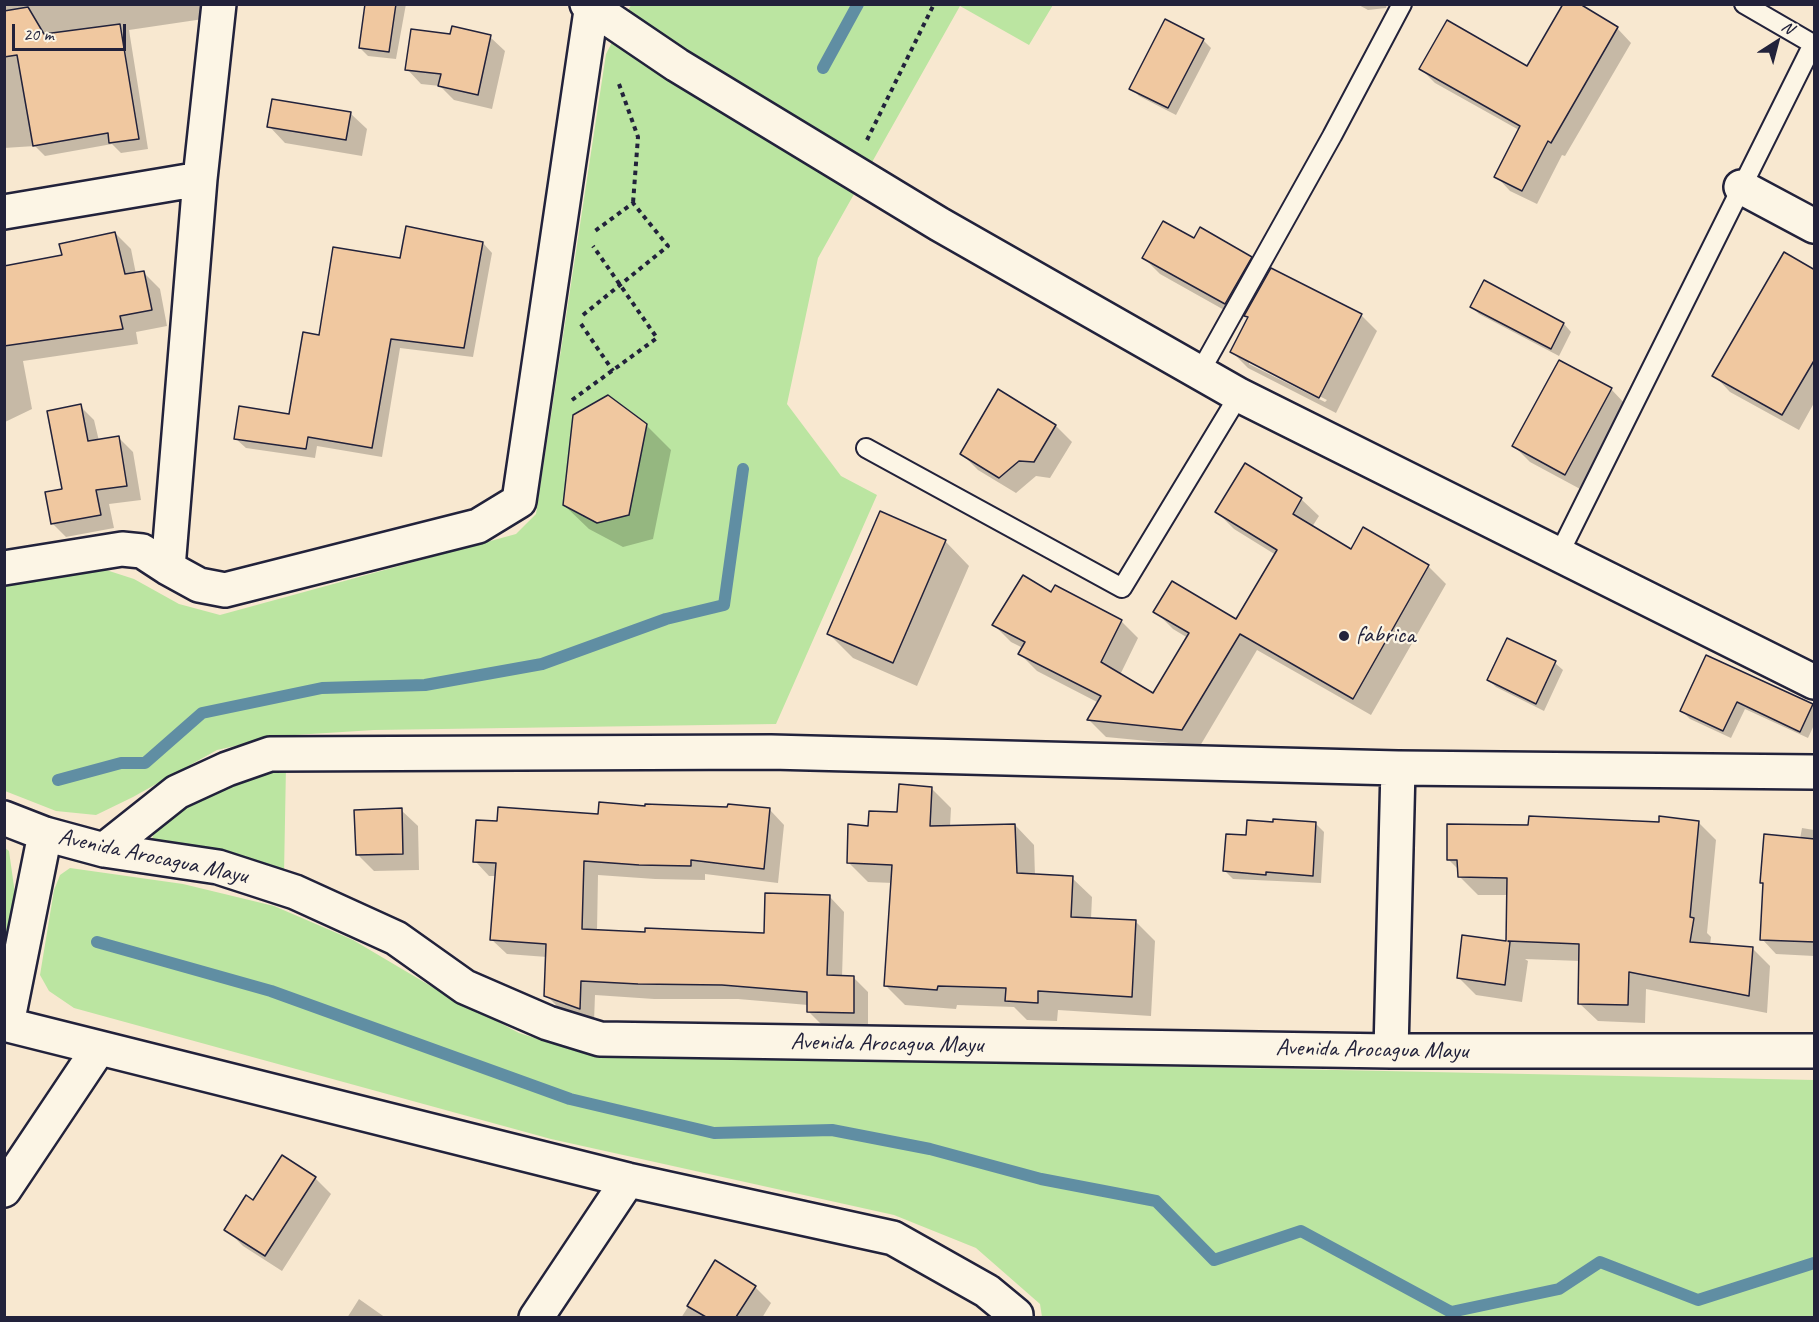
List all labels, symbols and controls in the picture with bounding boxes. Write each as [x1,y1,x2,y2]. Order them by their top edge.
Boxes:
scale bar [15,12,129,50]
north arrow [1747,12,1807,72]
text: N [1778,16,1797,38]
text: 20 m [23,23,54,45]
place label: fabrica [1356,622,1415,650]
marker: fabrica [1337,629,1351,643]
street label: Avenida Arocagua Mayu [56,823,250,891]
street label: Avenida Arocagua Mayu [790,1028,984,1060]
street label: Avenida Arocagua Mayu [1275,1034,1469,1066]

